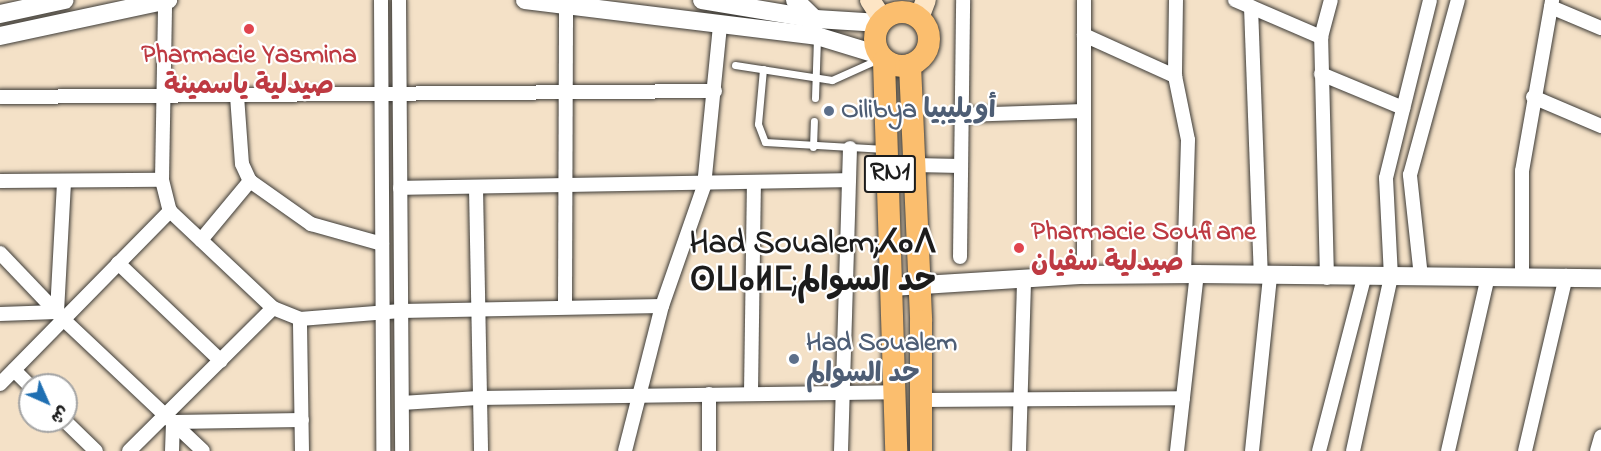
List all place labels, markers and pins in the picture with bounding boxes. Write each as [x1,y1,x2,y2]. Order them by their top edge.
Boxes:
marker: Pharmacie Yasmina صيدلية ياسمينة [242,22,256,36]
place label: Pharmacie Yasmina صيدلية ياسمينة [141,39,357,102]
place label: Oilibya أويليبيا [841,95,996,127]
marker: Oilibya أويليبيا [822,104,836,118]
place label: Pharmacie Soufiane صيدلية سفيان [1031,216,1256,279]
marker: Pharmacie Soufiane صيدلية سفيان [1012,241,1026,255]
place label: Had Soualem حد السوالم [806,327,957,390]
marker: Had Soualem حد السوالم [787,352,801,366]

